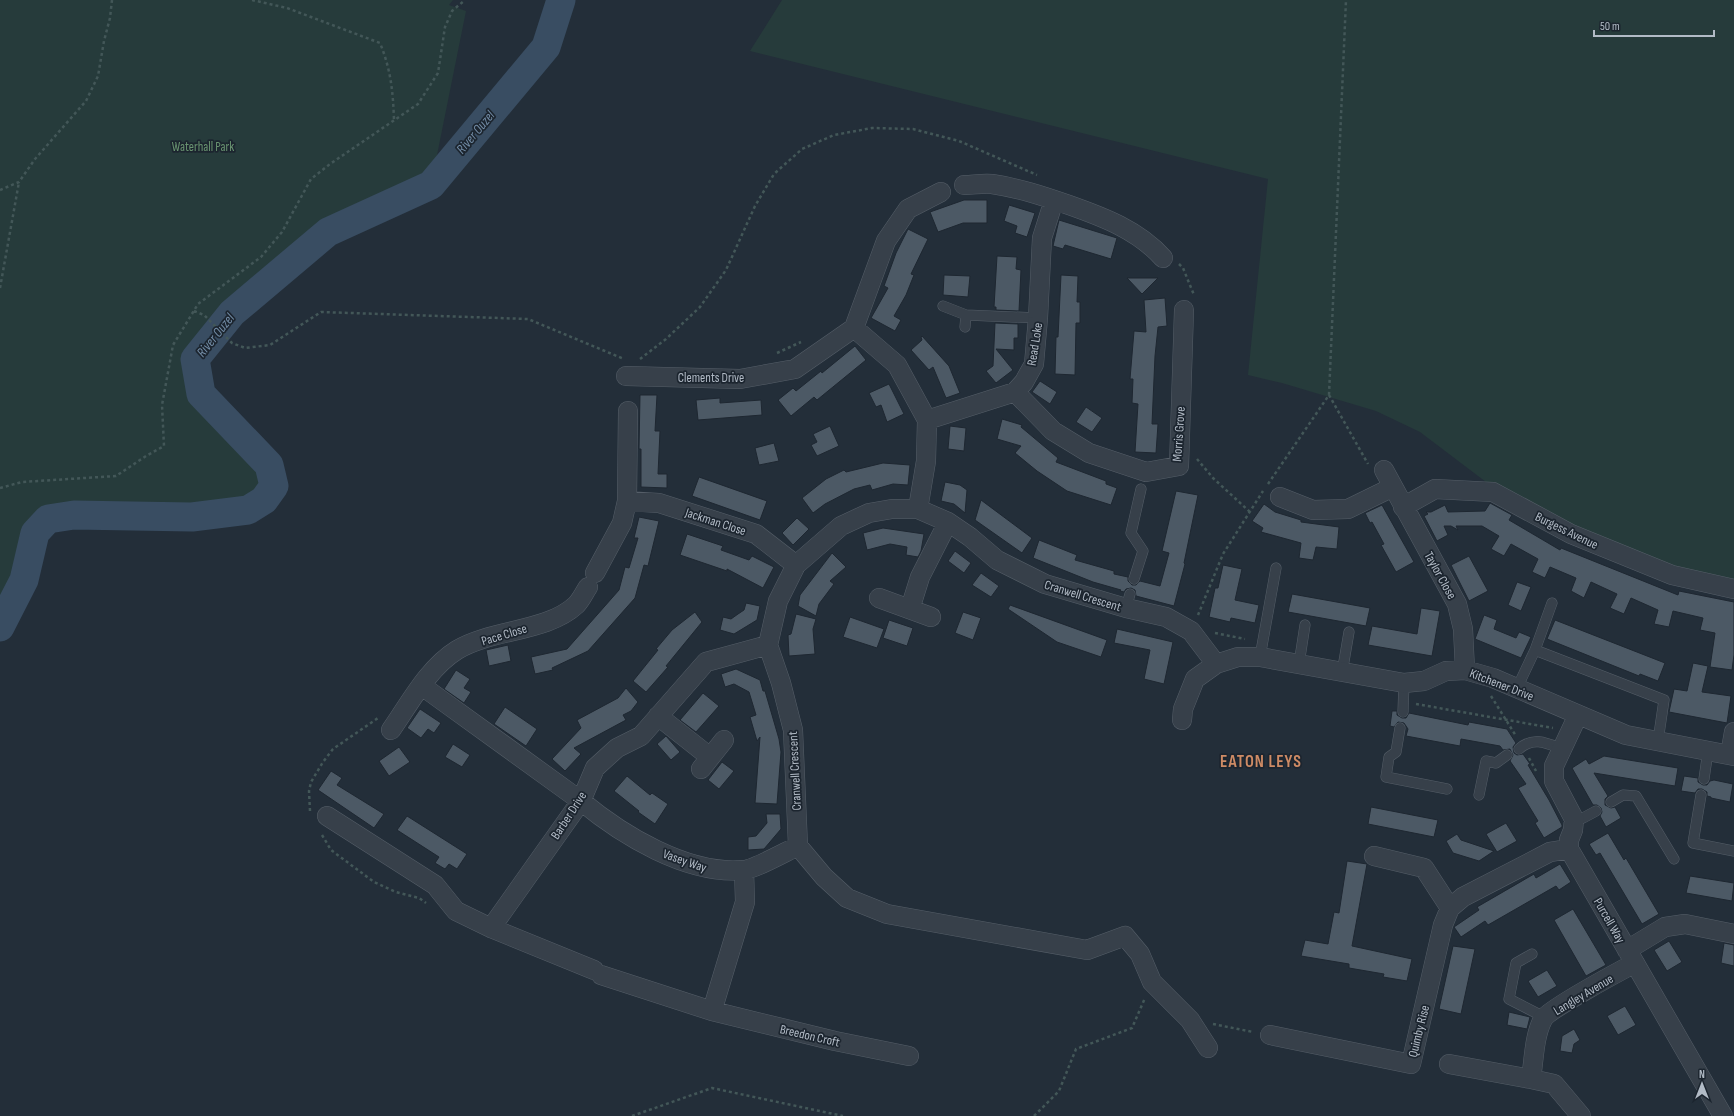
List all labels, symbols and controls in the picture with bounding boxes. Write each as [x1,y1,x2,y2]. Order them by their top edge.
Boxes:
scale bar [1594,12,1714,38]
text: 50 m [1600,19,1620,34]
water label: River Ouzel [453,107,499,157]
park label: Waterhall Park [172,139,234,155]
water label: River Ouzel [193,310,238,360]
street label: Read Loke [1024,321,1046,367]
street label: Clements Drive [678,370,744,386]
street label: Morris Grove [1169,406,1189,462]
street label: Jackman Close [682,504,748,539]
street label: Burgess Avenue [1532,509,1601,553]
street label: Taylor Close [1421,549,1460,602]
street label: Cranwell Crescent [1042,577,1123,615]
street label: Pace Close [480,620,529,649]
street label: Kitchener Drive [1467,665,1536,704]
street label: Cranwell Crescent [785,731,805,811]
district label: EATON LEYS [1220,752,1302,772]
street label: Barber Drive [548,789,590,842]
street label: Vasey Way [661,846,709,876]
street label: Purcell Way [1590,895,1629,946]
street label: Langley Avenue [1551,971,1616,1019]
street label: Quimby Rise [1405,1003,1433,1059]
street label: Breedon Croft [778,1021,841,1051]
north arrow [1682,1064,1722,1104]
text: N [1699,1068,1705,1081]

